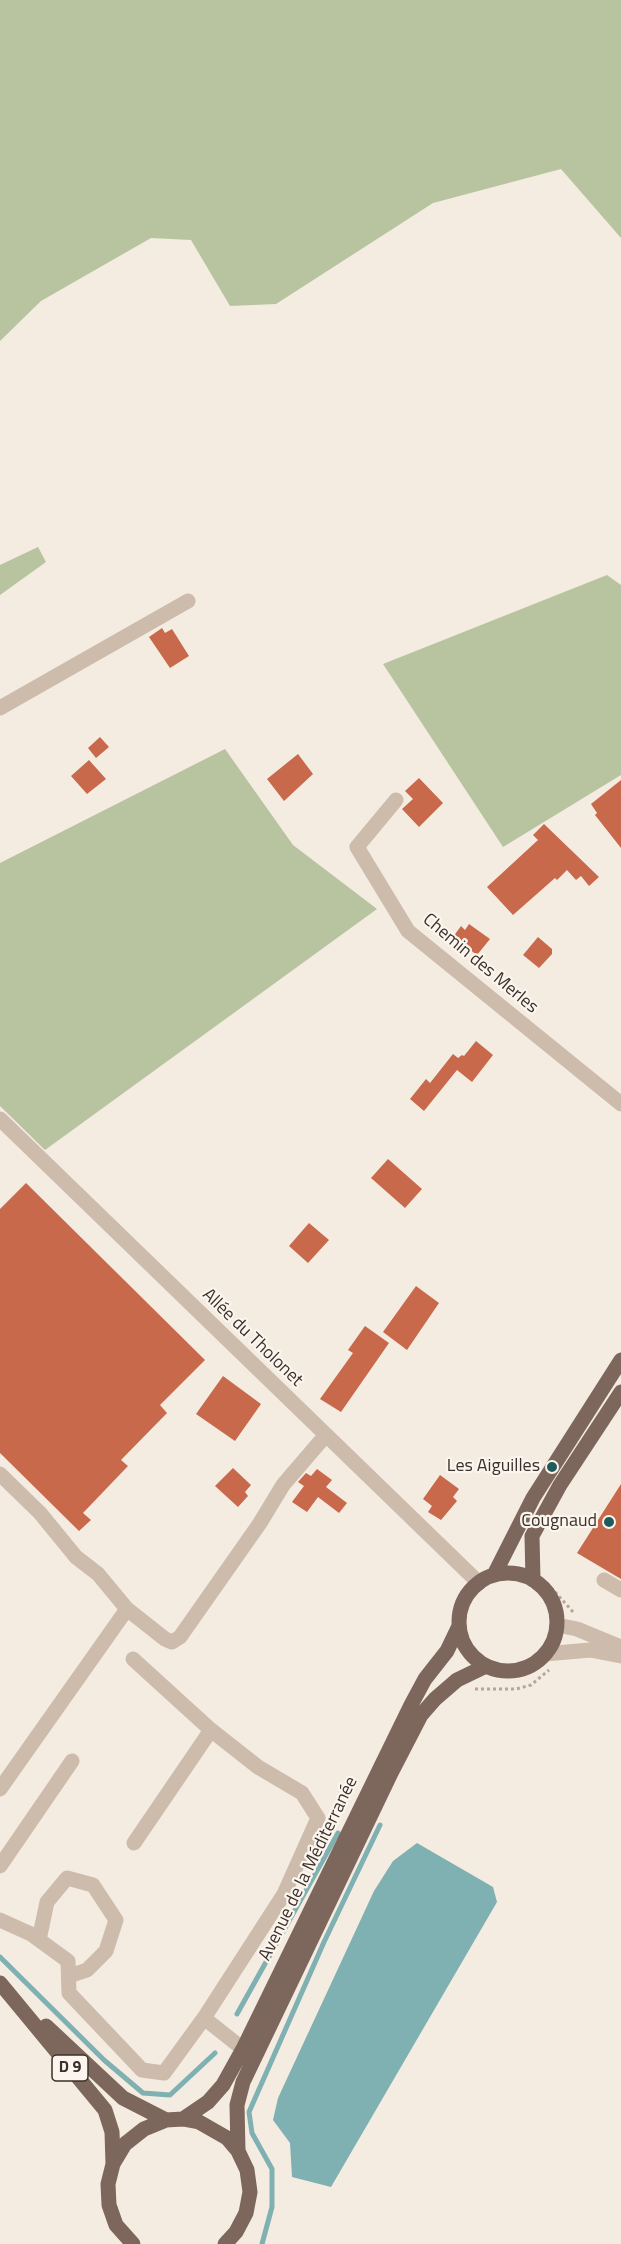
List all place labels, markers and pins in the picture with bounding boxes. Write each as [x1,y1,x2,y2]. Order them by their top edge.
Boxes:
place label: Les Aiguilles [447,1456,540,1478]
marker: Les Aiguilles [545,1460,559,1474]
place label: Cougnaud [521,1511,597,1533]
marker: Cougnaud [602,1515,616,1529]

